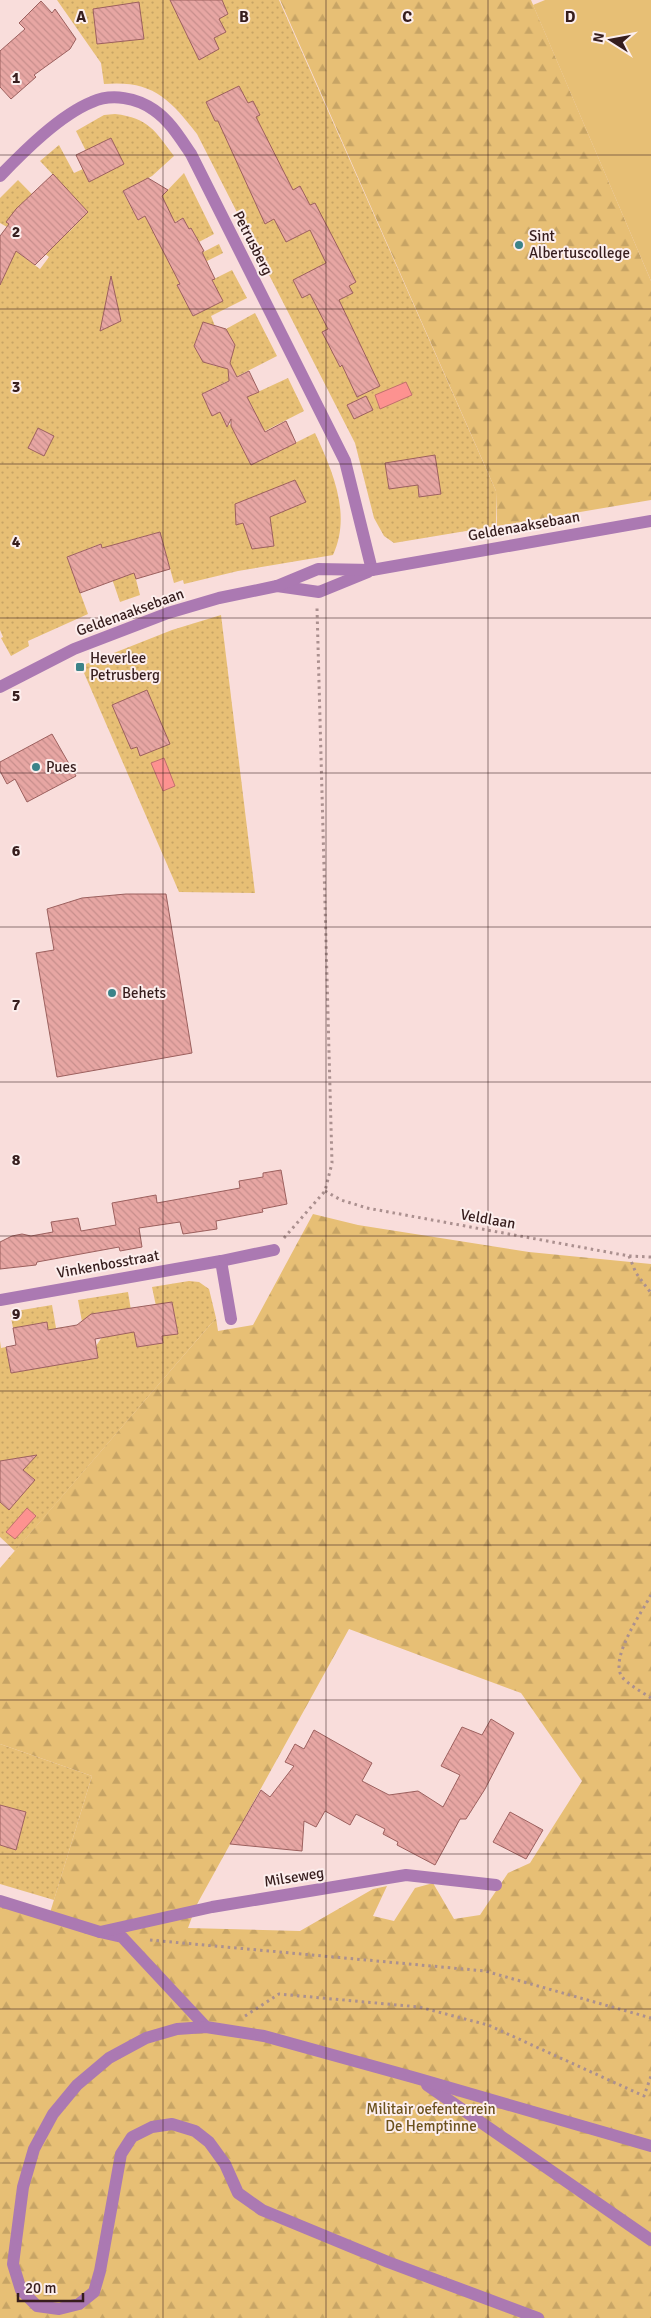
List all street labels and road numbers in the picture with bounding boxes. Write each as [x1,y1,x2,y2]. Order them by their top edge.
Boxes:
street label: Petrusberg [229,208,277,278]
street label: Geldenaaksebaan [467,507,581,545]
street label: Geldenaaksebaan [74,584,186,640]
street label: Veldlaan [459,1205,517,1233]
street label: Vinkenbosstraat [55,1246,161,1282]
street label: Milseweg [263,1863,325,1891]

